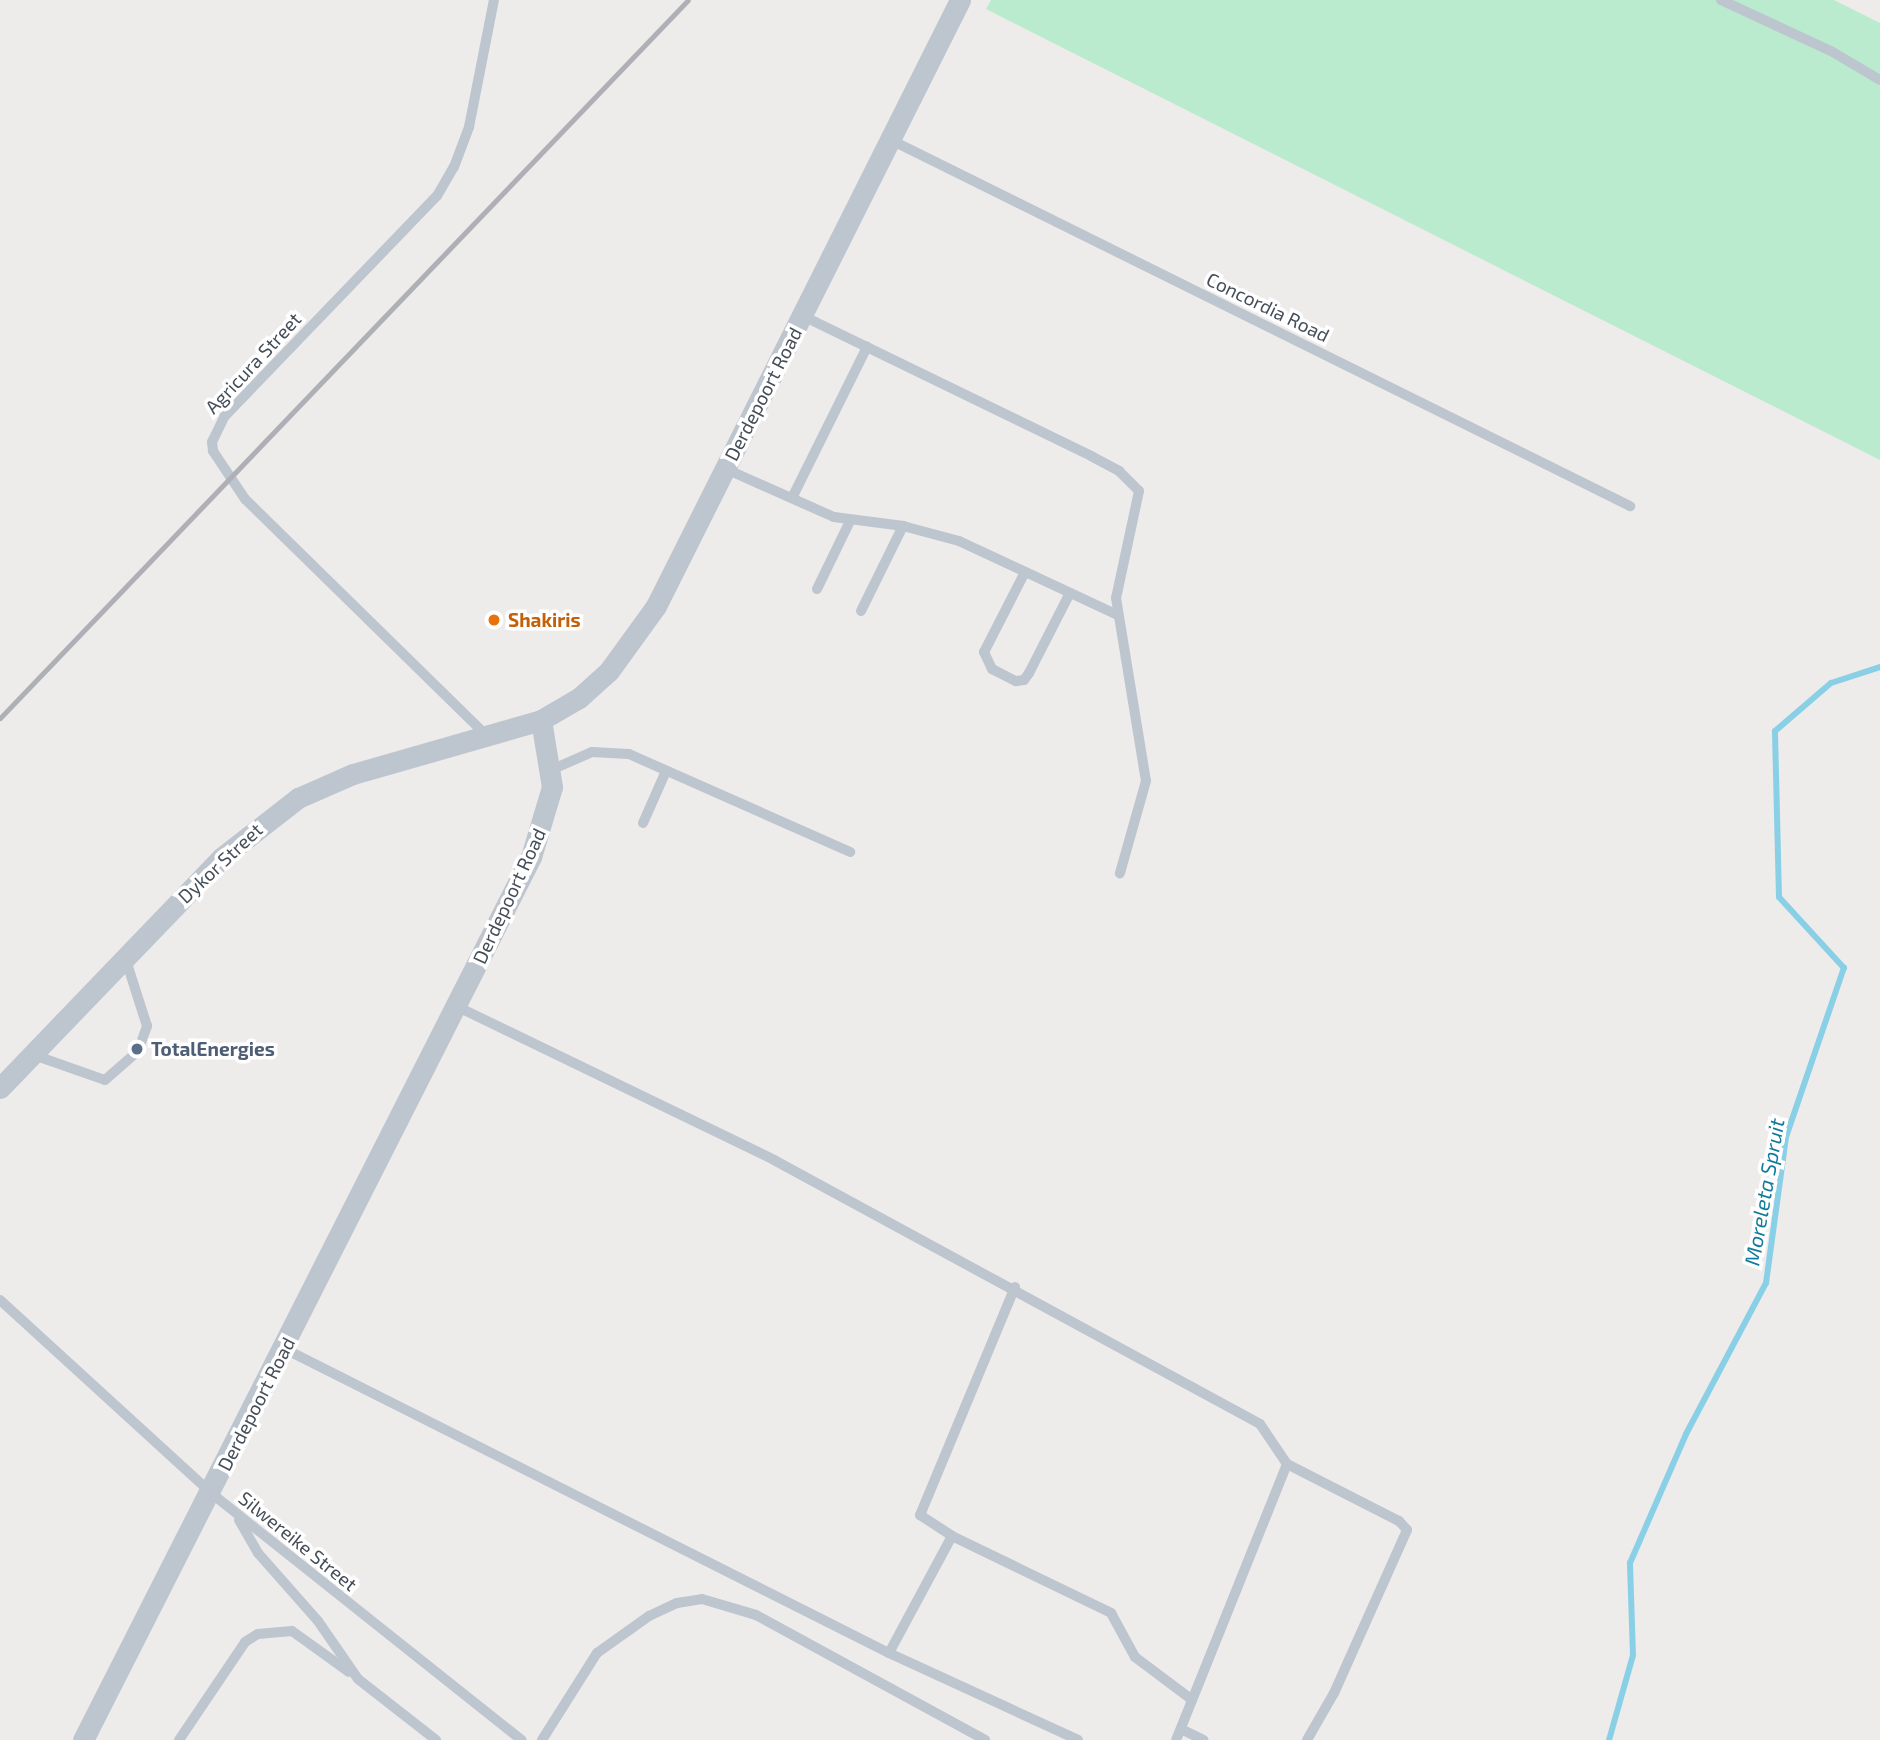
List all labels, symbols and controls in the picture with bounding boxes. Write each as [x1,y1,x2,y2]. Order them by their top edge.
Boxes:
street label: Concordia Road [1203,267,1333,347]
street label: Agricura Street [200,308,306,418]
street label: Derdepoort Road [720,323,806,465]
place label: Shakiris [508,609,581,631]
marker: Shakiris [486,612,502,628]
street label: Dykor Street [173,818,267,908]
street label: Derdepoort Road [468,825,550,967]
place label: TotalEnergies [151,1038,275,1060]
marker: TotalEnergies [129,1041,145,1057]
water label: Moreleta Spruit [1739,1116,1789,1268]
street label: Derdepoort Road [213,1333,299,1475]
street label: Silwereike Street [234,1486,362,1596]

